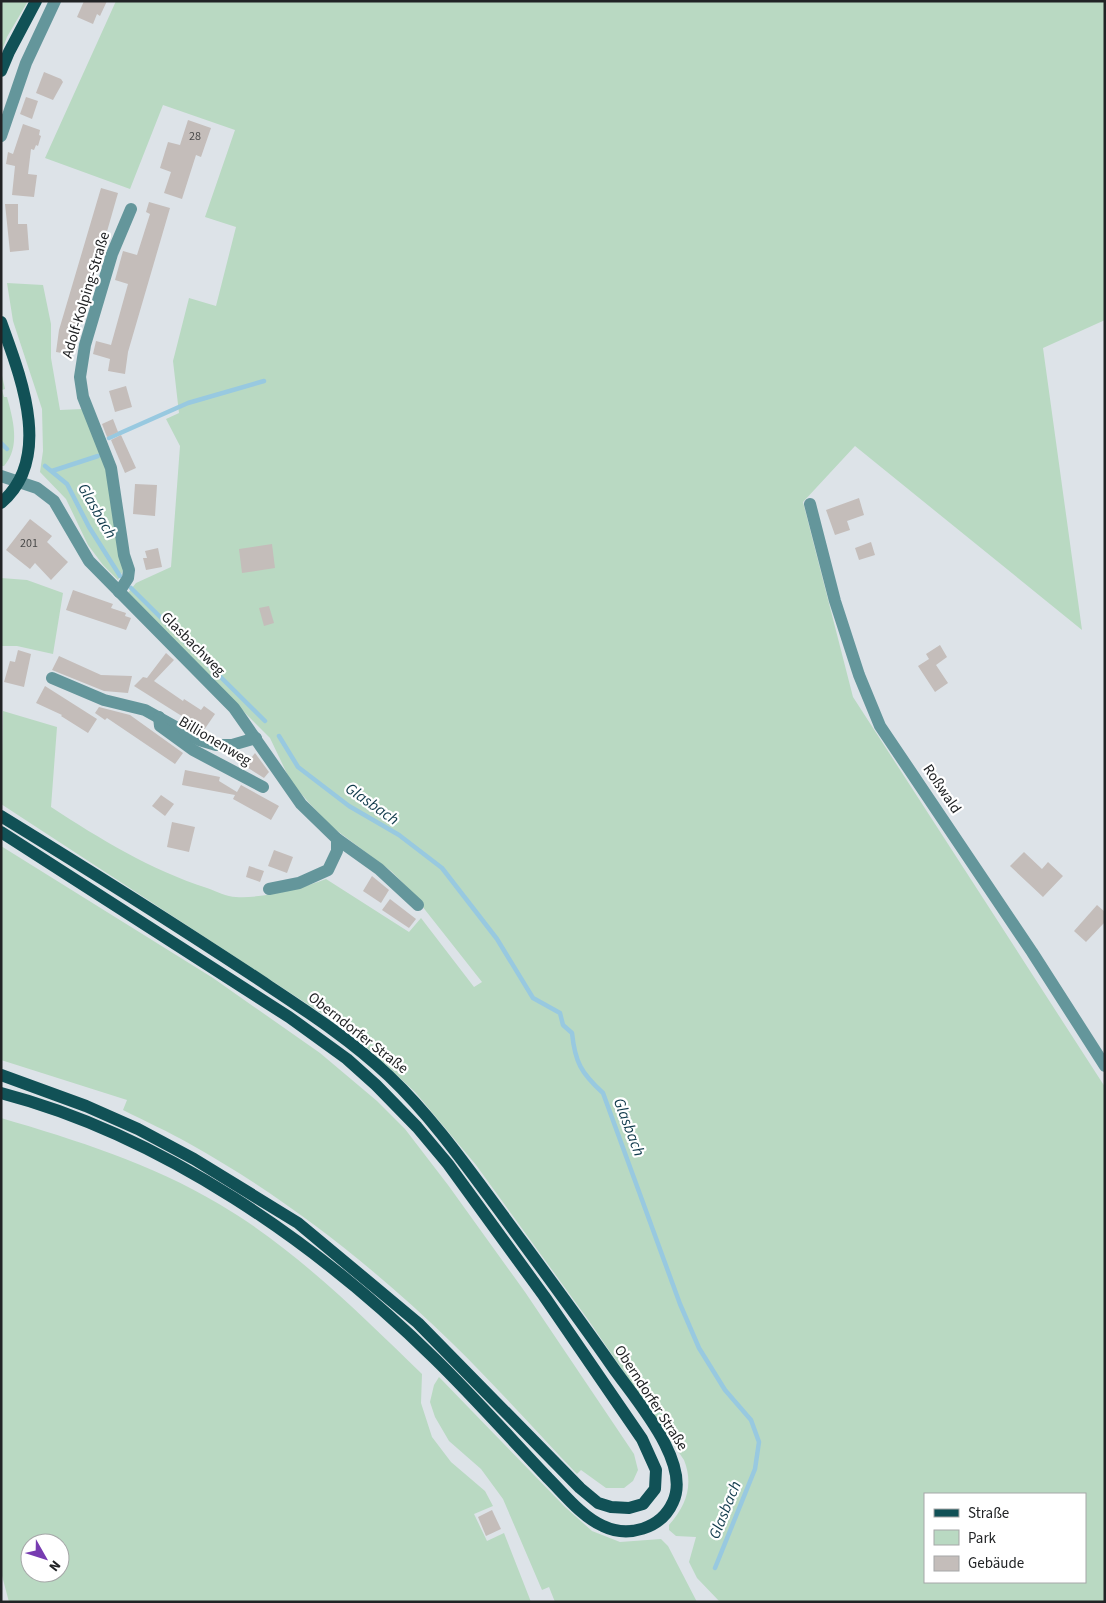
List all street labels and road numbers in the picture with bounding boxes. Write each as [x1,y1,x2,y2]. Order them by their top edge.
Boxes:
street label: Adolf-Kolping-Straße [57,229,115,361]
street label: Glasbachweg [156,607,230,681]
street label: Billionenweg [175,711,256,771]
street label: Roßwald [918,760,966,818]
street label: Oberndorfer Straße [304,987,412,1079]
street label: Oberndorfer Straße [609,1341,693,1455]

